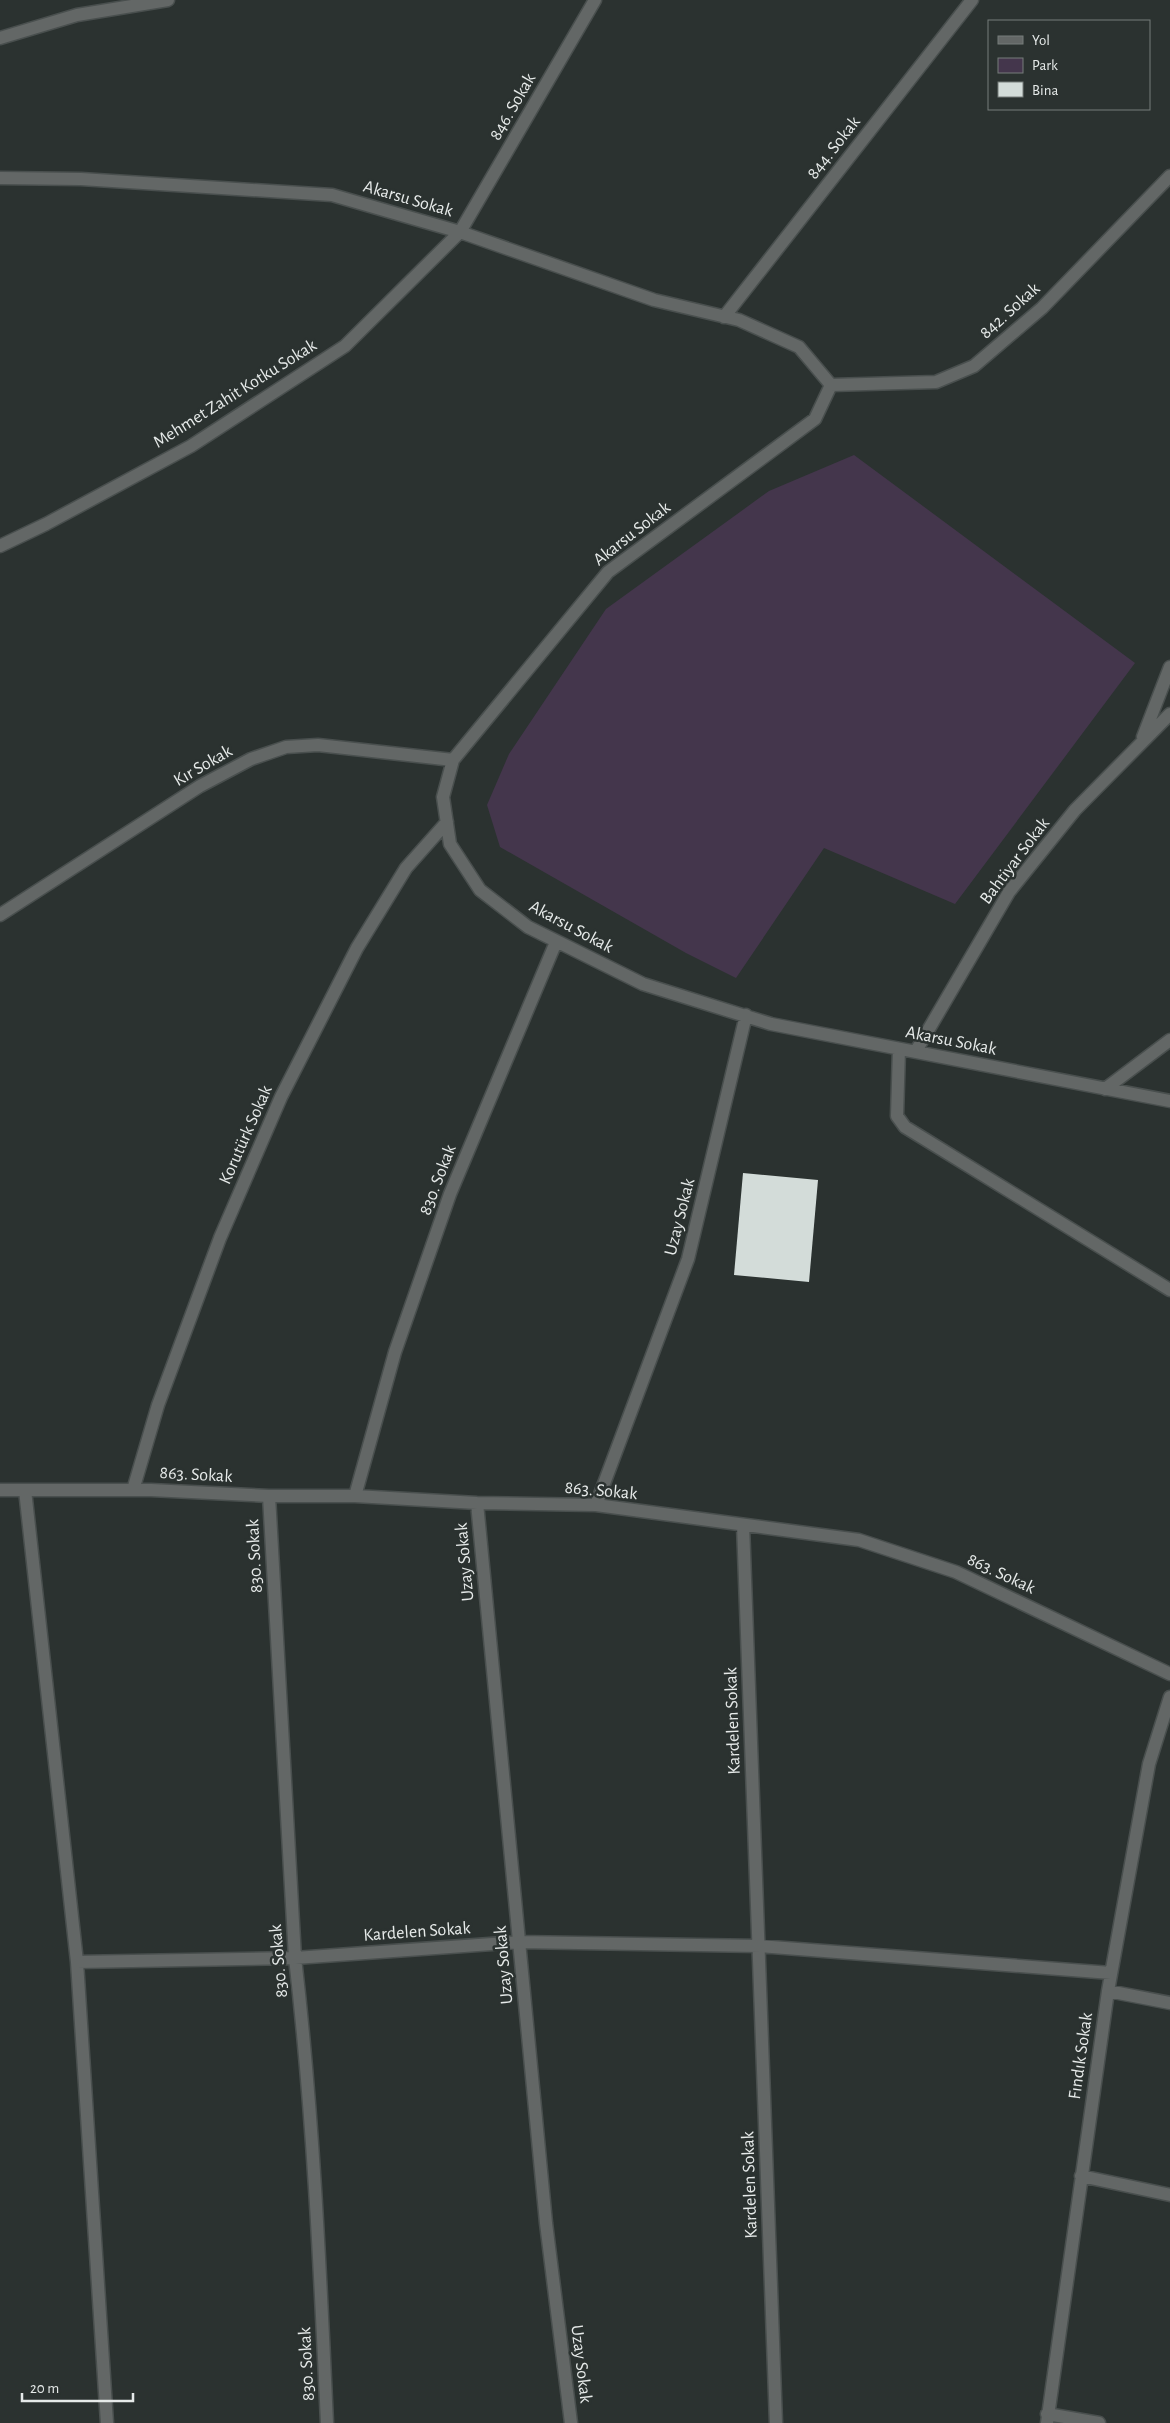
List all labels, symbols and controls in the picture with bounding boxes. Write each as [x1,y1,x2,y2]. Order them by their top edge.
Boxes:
legend [988,20,1150,110]
text: Yol [1032,33,1050,48]
text: Park [1032,58,1058,73]
street label: 846. Sokak [487,70,540,144]
text: Bina [1032,83,1058,98]
street label: 844. Sokak [804,113,864,183]
street label: Akarsu Sokak [361,178,456,221]
street label: 842. Sokak [977,279,1044,342]
street label: Mehmet Zahit Kotku Sokak [150,336,320,452]
street label: Akarsu Sokak [590,498,675,570]
street label: Kır Sokak [171,742,236,790]
street label: Bahtiyar Sokak [977,814,1054,908]
street label: Akarsu Sokak [526,897,617,957]
street label: Akarsu Sokak [904,1023,999,1059]
street label: Korutürk Sokak [216,1082,276,1187]
street label: 830. Sokak [416,1142,460,1218]
street label: Uzay Sokak [662,1176,698,1257]
street label: 863. Sokak [159,1464,234,1486]
street label: 863. Sokak [564,1479,639,1503]
street label: 830. Sokak [244,1518,266,1593]
street label: Uzay Sokak [453,1521,477,1602]
street label: 863. Sokak [964,1550,1039,1598]
street label: Kardelen Sokak [722,1666,744,1775]
street label: Kardelen Sokak [363,1919,472,1945]
street label: 830. Sokak [267,1923,291,1999]
street label: Uzay Sokak [492,1924,516,2005]
street label: Fındık Sokak [1066,2011,1096,2101]
street label: Kardelen Sokak [739,2130,761,2239]
street label: Uzay Sokak [567,2324,595,2405]
street label: 830. Sokak [296,2326,318,2401]
scale bar [22,2370,134,2402]
text: 20 m [30,2381,59,2396]

